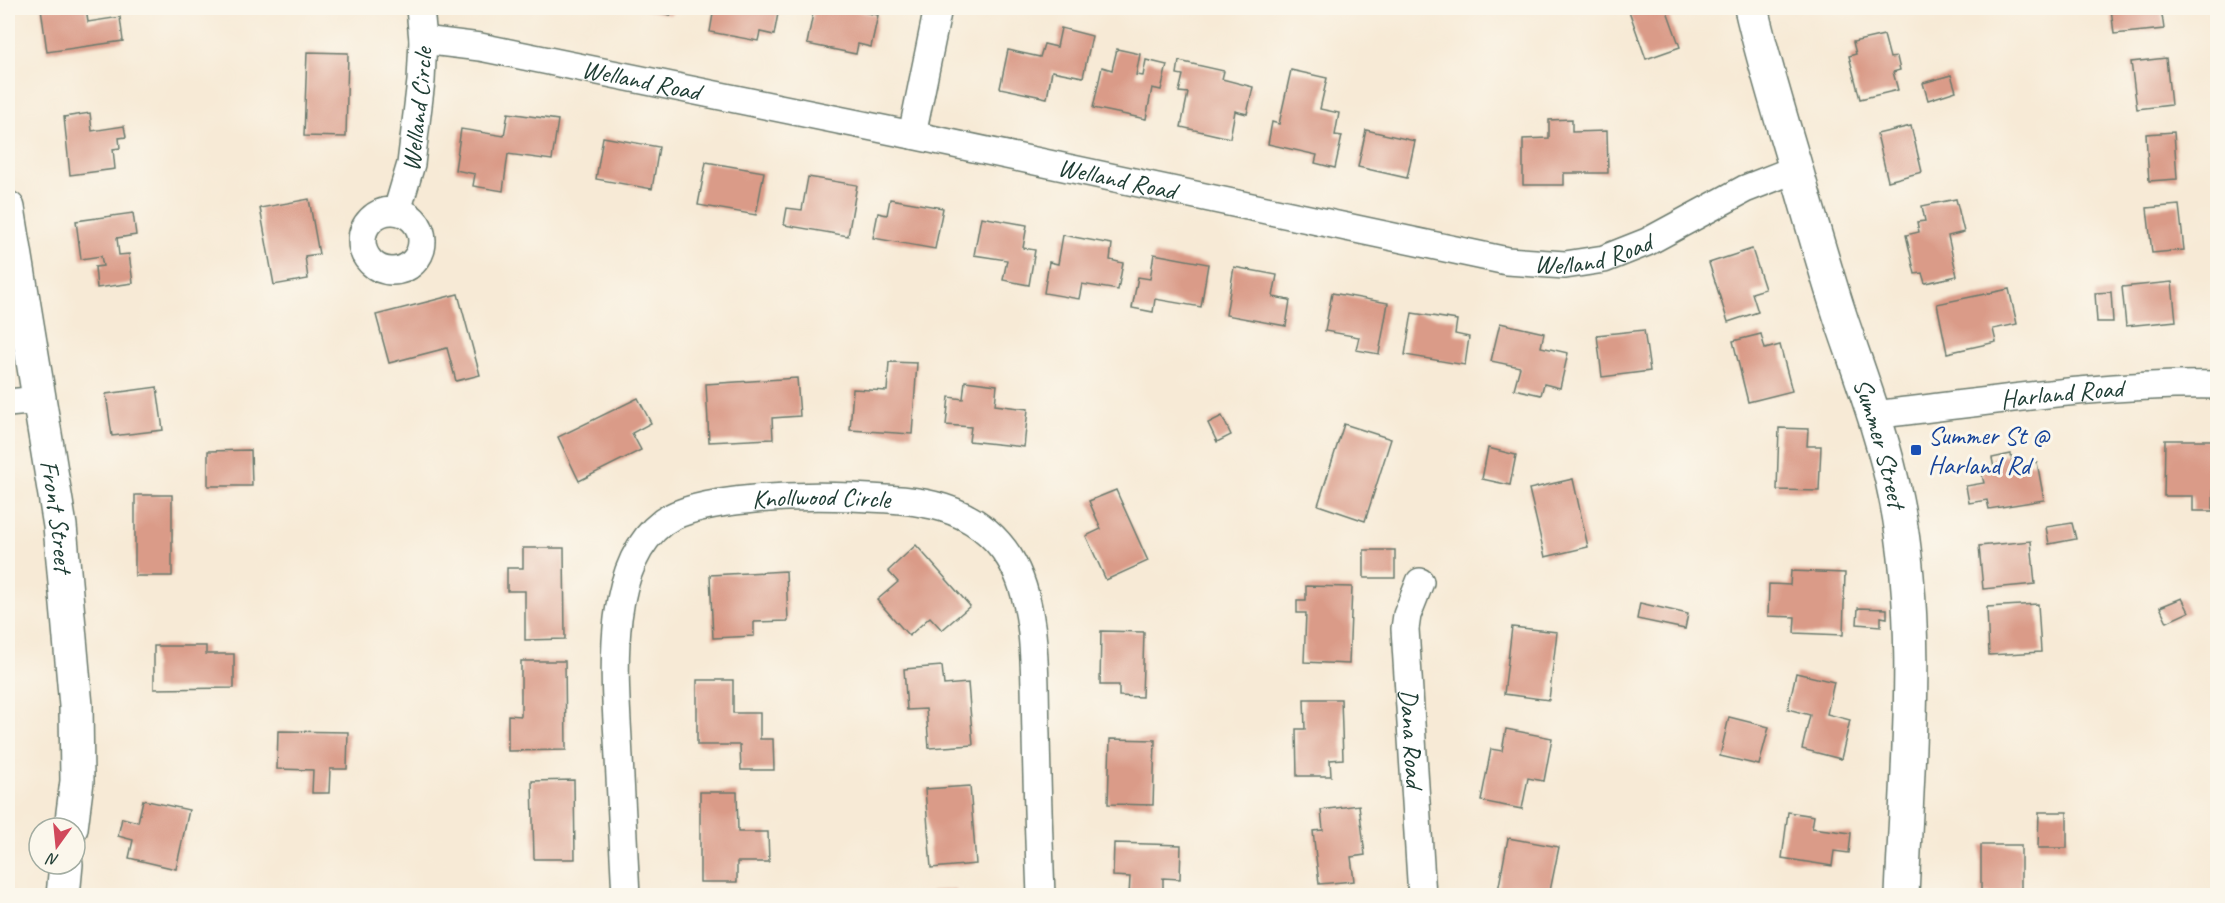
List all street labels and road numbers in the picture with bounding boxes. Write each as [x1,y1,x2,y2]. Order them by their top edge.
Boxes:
street label: Welland Circle [394,44,439,173]
street label: Welland Road [579,52,707,109]
street label: Welland Road [1055,150,1183,208]
street label: Welland Road [1533,224,1660,282]
street label: Harland Road [1999,371,2128,416]
street label: Summer Street [1846,374,1914,514]
street label: Front Street [33,458,81,577]
street label: Knollwood Circle [750,480,893,516]
street label: Dana Road [1392,688,1432,792]

